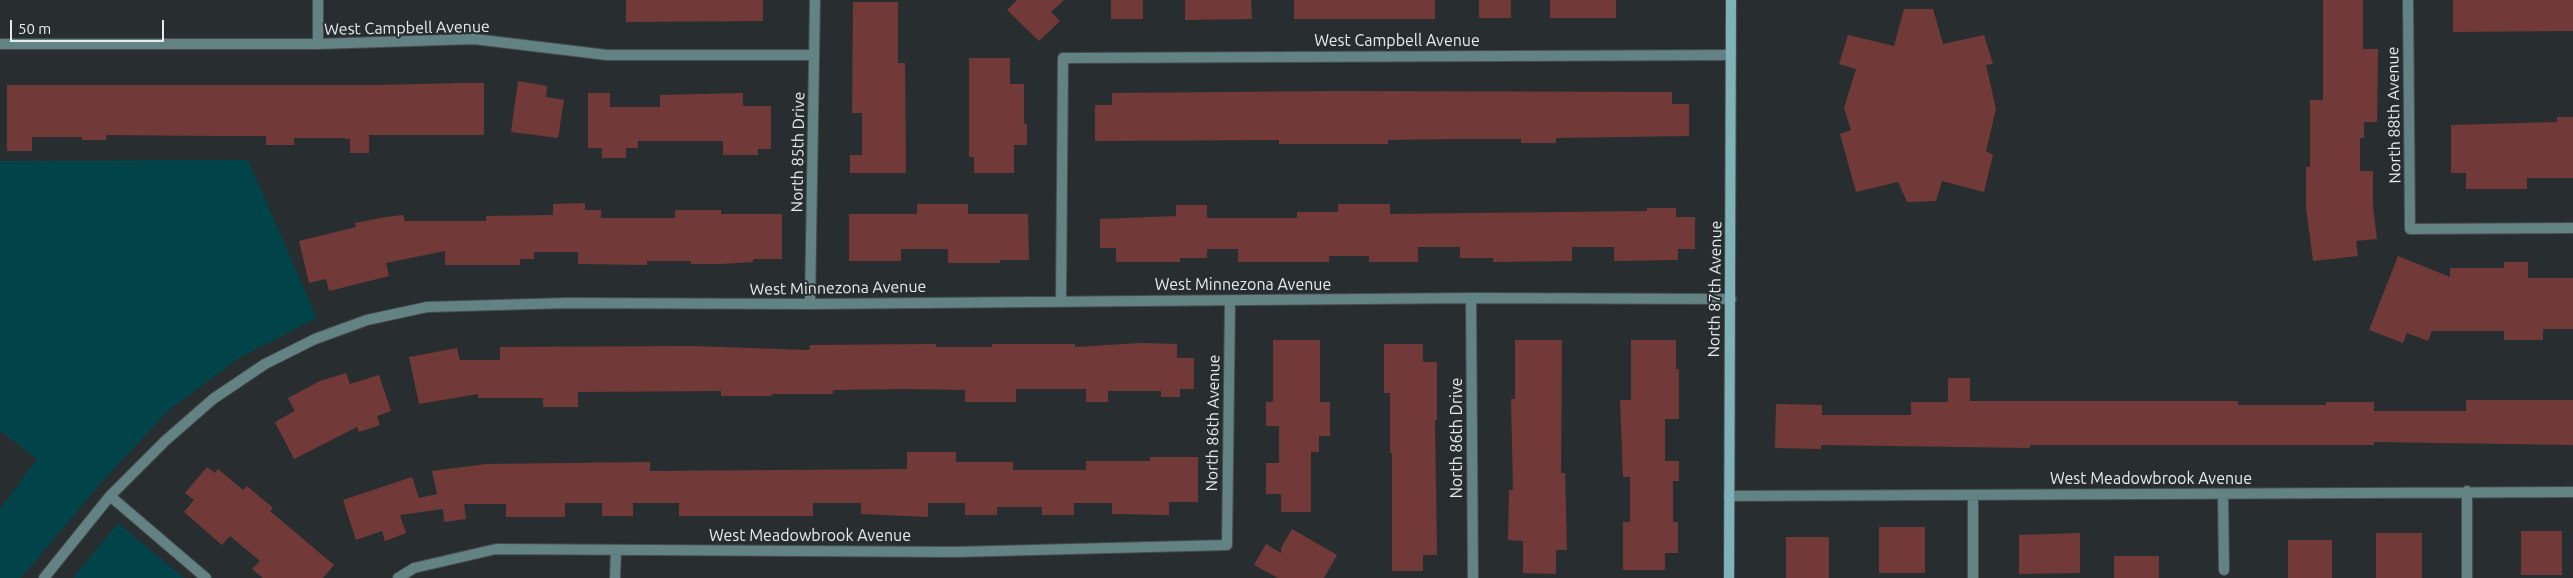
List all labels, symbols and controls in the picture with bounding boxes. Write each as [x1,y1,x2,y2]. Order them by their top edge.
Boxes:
scale bar [12,10,166,42]
street label: West Campbell Avenue [324,17,490,39]
text: 50 m [18,20,51,37]
street label: West Campbell Avenue [1314,31,1480,51]
street label: North 88th Avenue [2383,46,2405,184]
street label: North 85th Drive [787,91,809,213]
street label: North 87th Avenue [1704,220,1726,358]
street label: West Minnezona Avenue [1155,275,1331,295]
street label: West Minnezona Avenue [750,277,926,299]
street label: North 86th Avenue [1202,354,1224,492]
street label: North 86th Drive [1447,378,1467,498]
street label: West Meadowbrook Avenue [2050,469,2252,489]
street label: West Meadowbrook Avenue [709,526,911,546]

